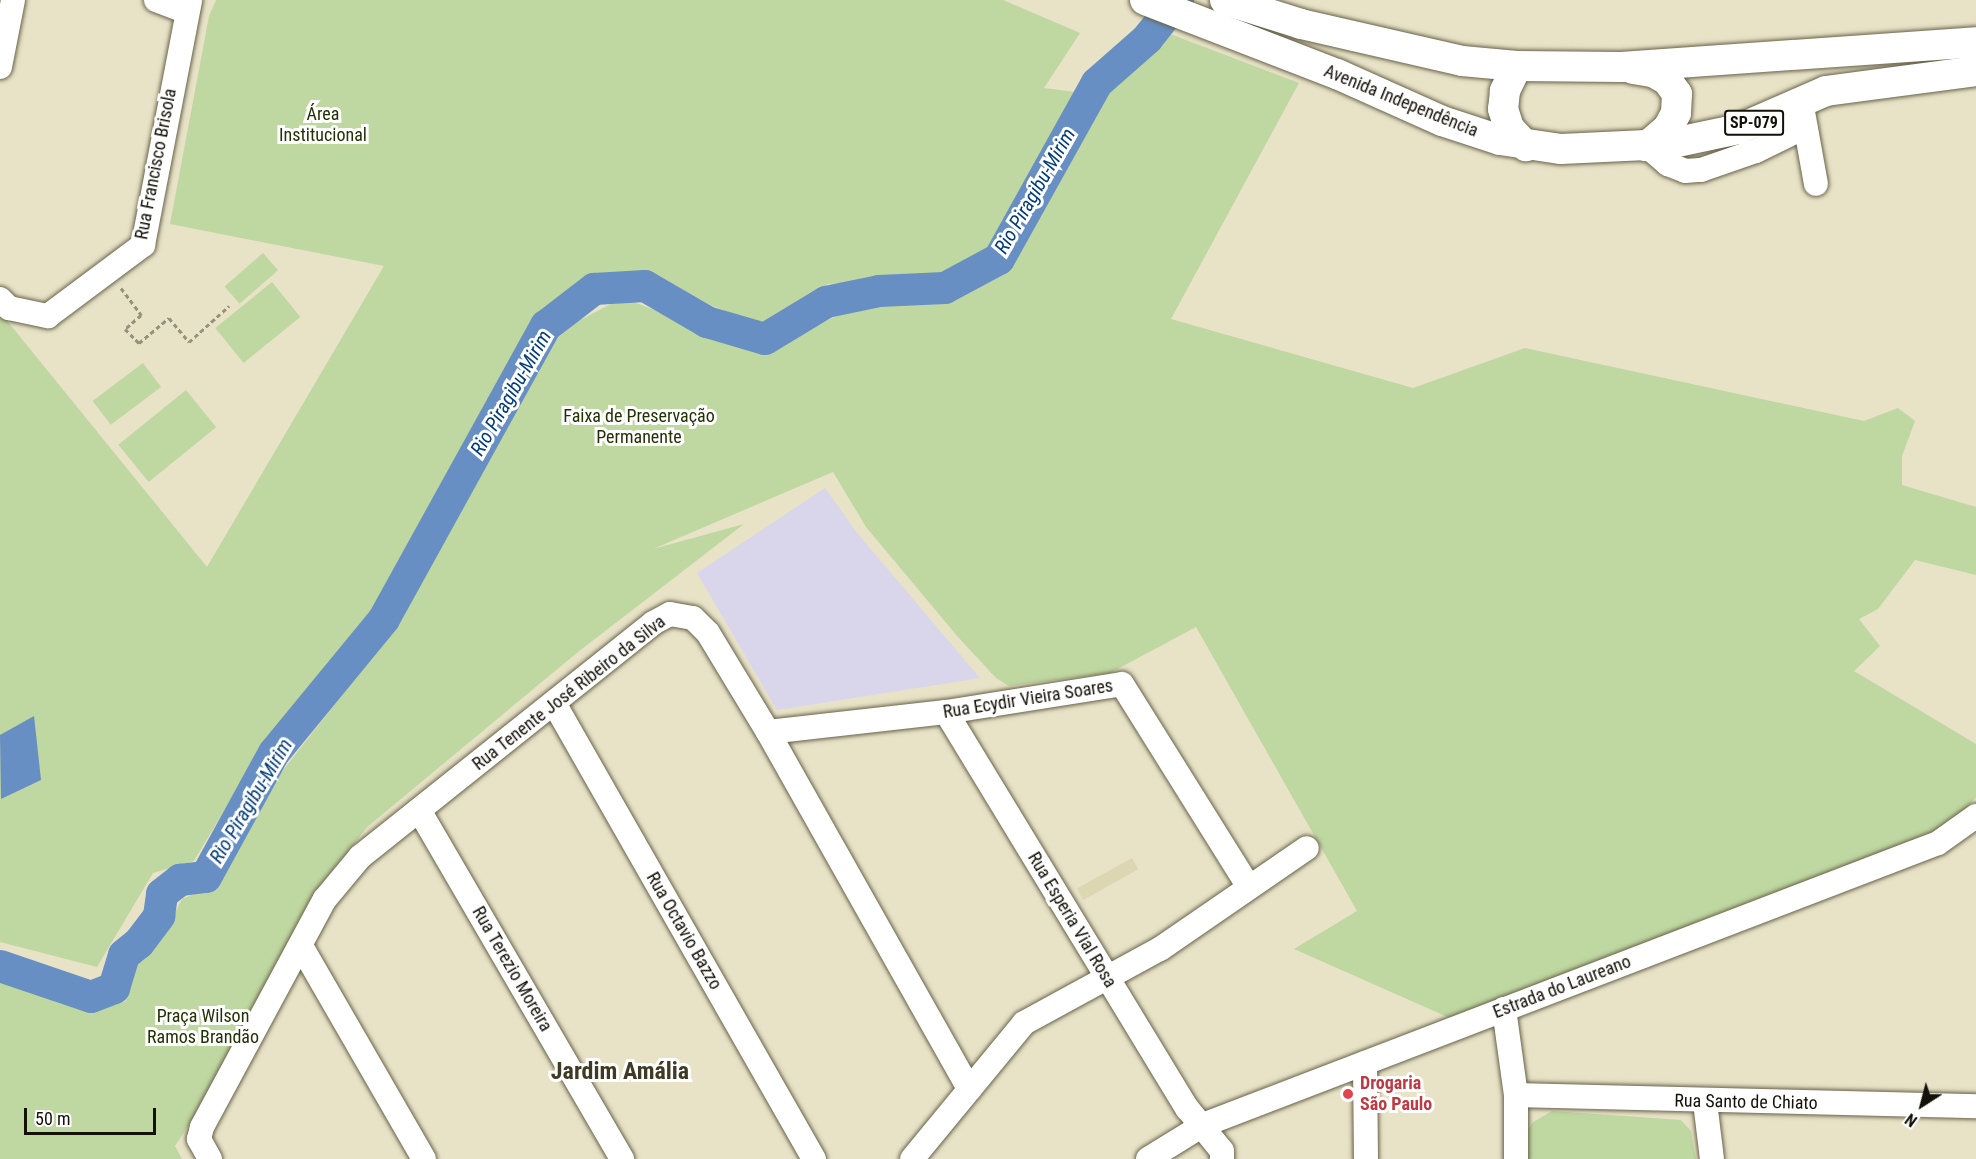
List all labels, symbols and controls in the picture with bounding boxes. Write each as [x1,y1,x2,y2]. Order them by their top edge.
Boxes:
street label: Avenida Independência [1321,60,1481,142]
street label: Rua Francisco Brisola [131,87,181,241]
park label: Área Institucional [279,104,367,146]
road number: SP-079 [1724,110,1784,136]
water label: Rio Piragibu-Mirim [989,124,1081,258]
water label: Rio Piragibu-Mirim [465,326,557,460]
park label: Faixa de Preservação Permanente [563,406,715,448]
street label: Rua Tenente José Ribeiro da Silva [468,611,670,775]
street label: Rua Ecydir Vieira Soares [941,675,1115,723]
water label: Rio Piragibu-Mirim [204,734,298,868]
street label: Rua Esperia Vial Rosa [1023,848,1121,992]
street label: Rua Octavio Bazzo [642,868,726,994]
street label: Rua Terezio Moreira [467,902,557,1036]
street label: Estrada do Laureano [1490,951,1634,1023]
park label: Praça Wilson Ramos Brandão [147,1006,259,1048]
district label: Jardim Amália [551,1058,689,1086]
place label: Drogaria São Paulo [1360,1073,1432,1116]
north arrow [1892,1075,1952,1135]
marker: Drogaria São Paulo [1341,1087,1355,1101]
street label: Rua Santo de Chiato [1674,1090,1818,1114]
scale bar [27,1096,159,1134]
text: 50 m [35,1108,70,1129]
text: N [1902,1109,1921,1131]

